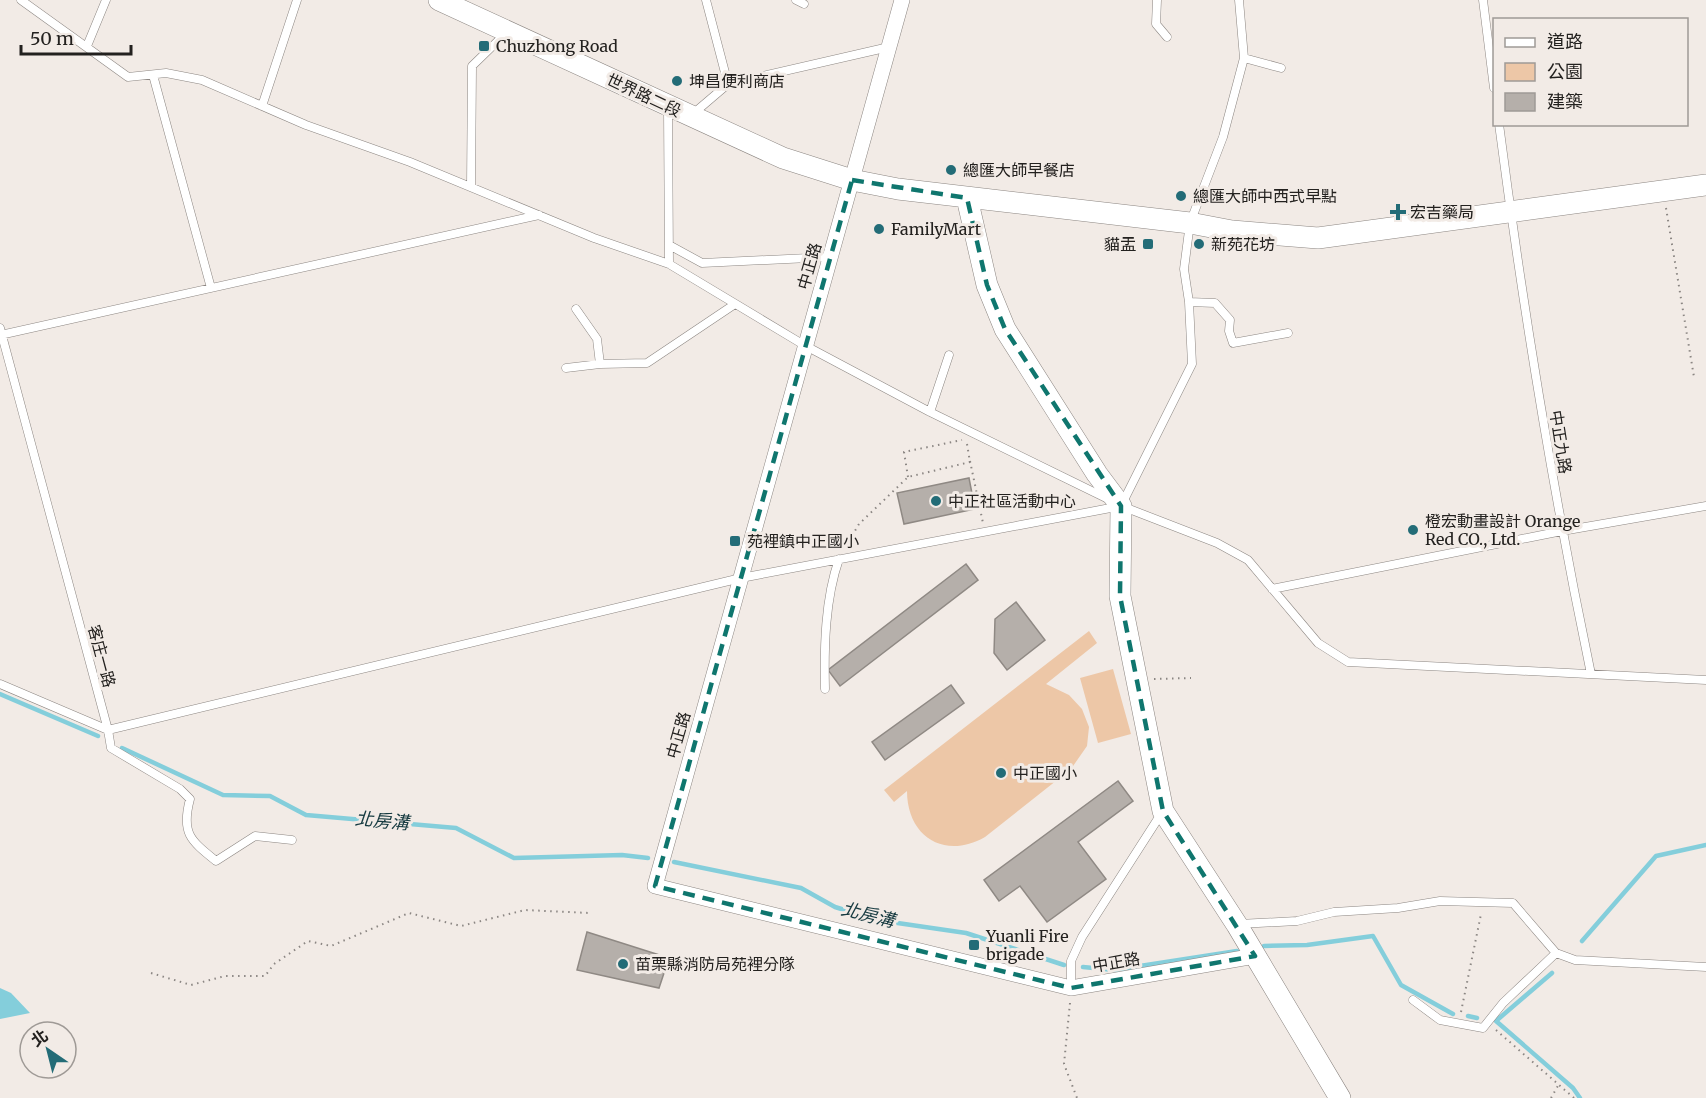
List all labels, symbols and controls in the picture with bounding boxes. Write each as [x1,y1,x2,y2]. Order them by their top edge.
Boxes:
scale bar [21,18,130,56]
legend [1493,18,1688,126]
text: 50 m [30,27,74,50]
text: 道路 [1547,30,1583,53]
place label: Chuzhong Road [496,36,618,56]
marker: Chuzhong Road [477,39,491,53]
text: 公園 [1547,60,1583,83]
street label: 世界路二段 [604,69,684,121]
place label: 坤昌便利商店 [689,71,785,91]
marker: 坤昌便利商店 [670,74,684,88]
text: 建築 [1547,90,1583,113]
place label: 總匯大師早餐店 [963,160,1075,180]
marker: 總匯大師早餐店 [944,163,958,177]
place label: 總匯大師中西式早點 [1193,186,1337,206]
marker: 總匯大師中西式早點 [1174,189,1188,203]
place label: 宏吉藥局 [1410,202,1474,222]
marker: 宏吉藥局 [1391,205,1405,219]
place label: FamilyMart [891,219,982,239]
marker: FamilyMart [872,222,886,236]
place label: 貓盂 [1104,234,1136,254]
place label: 新苑花坊 [1211,234,1275,254]
marker: 貓盂 [1141,237,1155,251]
marker: 新苑花坊 [1192,237,1206,251]
street label: 中正路 [793,240,825,292]
street label: 中正九路 [1546,409,1576,475]
place label: 中正社區活動中心 [948,491,1076,511]
marker: 中正社區活動中心 [929,494,943,508]
place label: 橙宏動畫設計 Orange Red CO., Ltd. [1425,511,1580,549]
marker: 橙宏動畫設計 Orange Red CO., Ltd. [1406,523,1420,537]
place label: 苑裡鎮中正國小 [747,531,859,551]
marker: 苑裡鎮中正國小 [728,534,742,548]
street label: 客庄一路 [84,622,120,690]
street label: 中正路 [662,709,694,761]
place label: 中正國小 [1013,763,1077,783]
marker: 中正國小 [994,766,1008,780]
water label: 北房溝 [354,807,413,835]
water label: 北房溝 [839,897,900,933]
place label: Yuanli Fire brigade [985,926,1069,964]
marker: Yuanli Fire brigade [967,938,981,952]
street label: 中正路 [1091,948,1141,976]
place label: 苗栗縣消防局苑裡分隊 [635,954,795,974]
marker: 苗栗縣消防局苑裡分隊 [616,957,630,971]
north arrow [18,1020,78,1080]
text: 北 [27,1025,52,1050]

